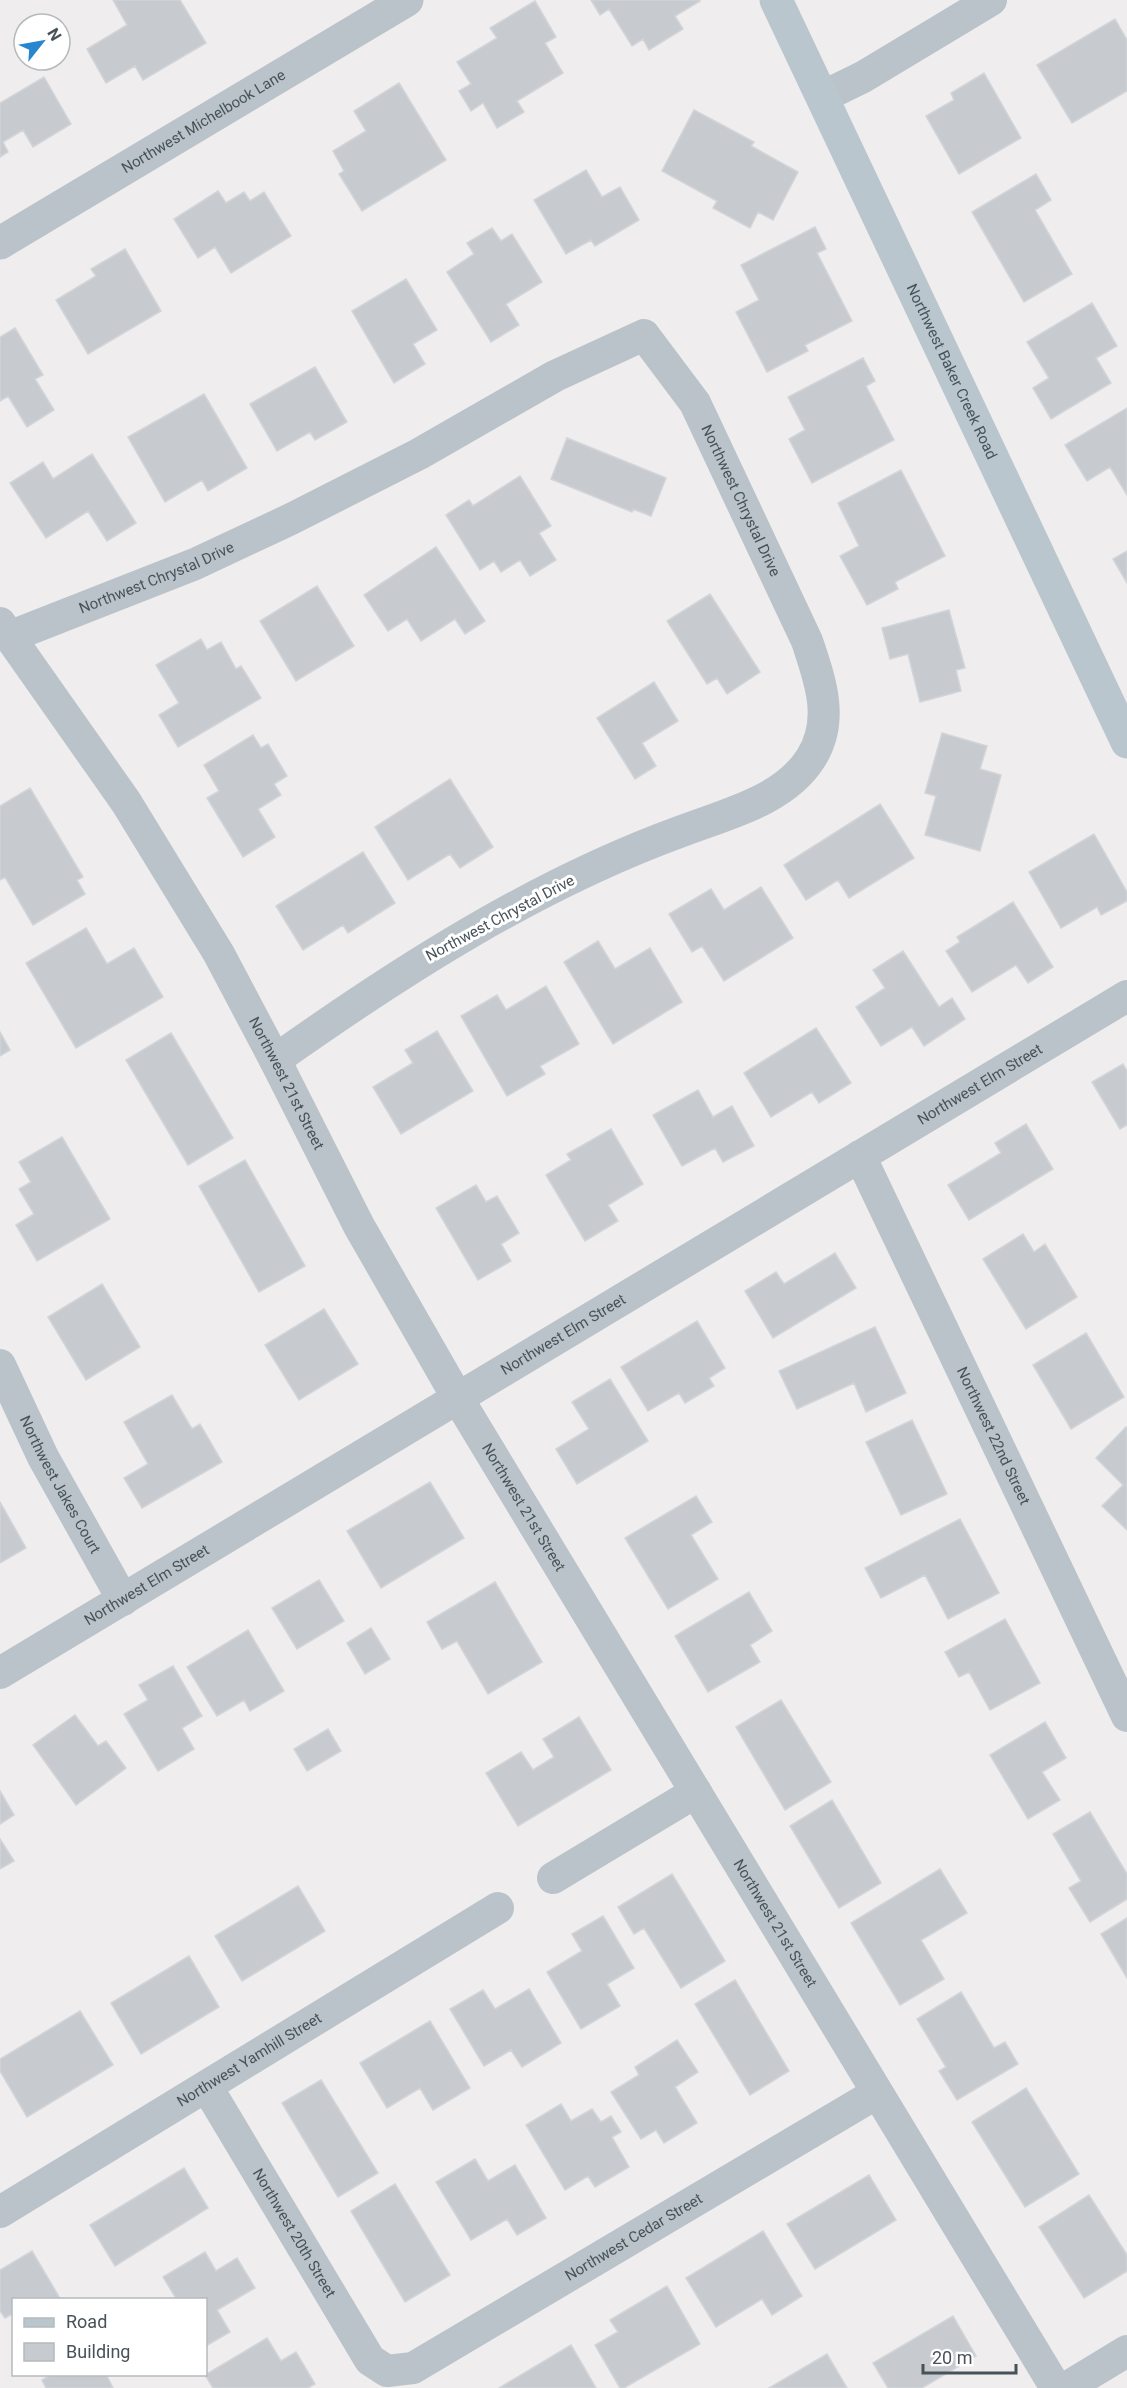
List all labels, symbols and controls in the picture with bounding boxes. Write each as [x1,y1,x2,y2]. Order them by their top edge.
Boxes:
north arrow [12,12,72,72]
text: N [43,25,65,44]
street label: Northwest Michelbook Lane [118,66,289,177]
street label: Northwest Baker Creek Road [903,281,1001,462]
street label: Northwest Chrystal Drive [697,422,784,579]
street label: Northwest Chrystal Drive [77,538,237,618]
street label: Northwest Chrystal Drive [423,871,577,965]
street label: Northwest 21st Street [245,1014,328,1153]
street label: Northwest Elm Street [914,1040,1045,1129]
street label: Northwest Elm Street [498,1290,629,1379]
street label: Northwest 22nd Street [953,1364,1034,1508]
street label: Northwest Jakes Court [16,1413,104,1557]
street label: Northwest 21st Street [478,1440,569,1575]
street label: Northwest Elm Street [81,1541,212,1629]
street label: Northwest 21st Street [729,1856,821,1991]
street label: Northwest Yamhill Street [174,2009,325,2111]
street label: Northwest 20th Street [249,2165,340,2301]
street label: Northwest Cedar Street [562,2190,706,2285]
legend [12,2298,207,2376]
text: Road [66,2311,107,2332]
scale bar [923,2337,1016,2375]
text: Building [66,2341,130,2362]
text: 20 m [932,2347,972,2368]

